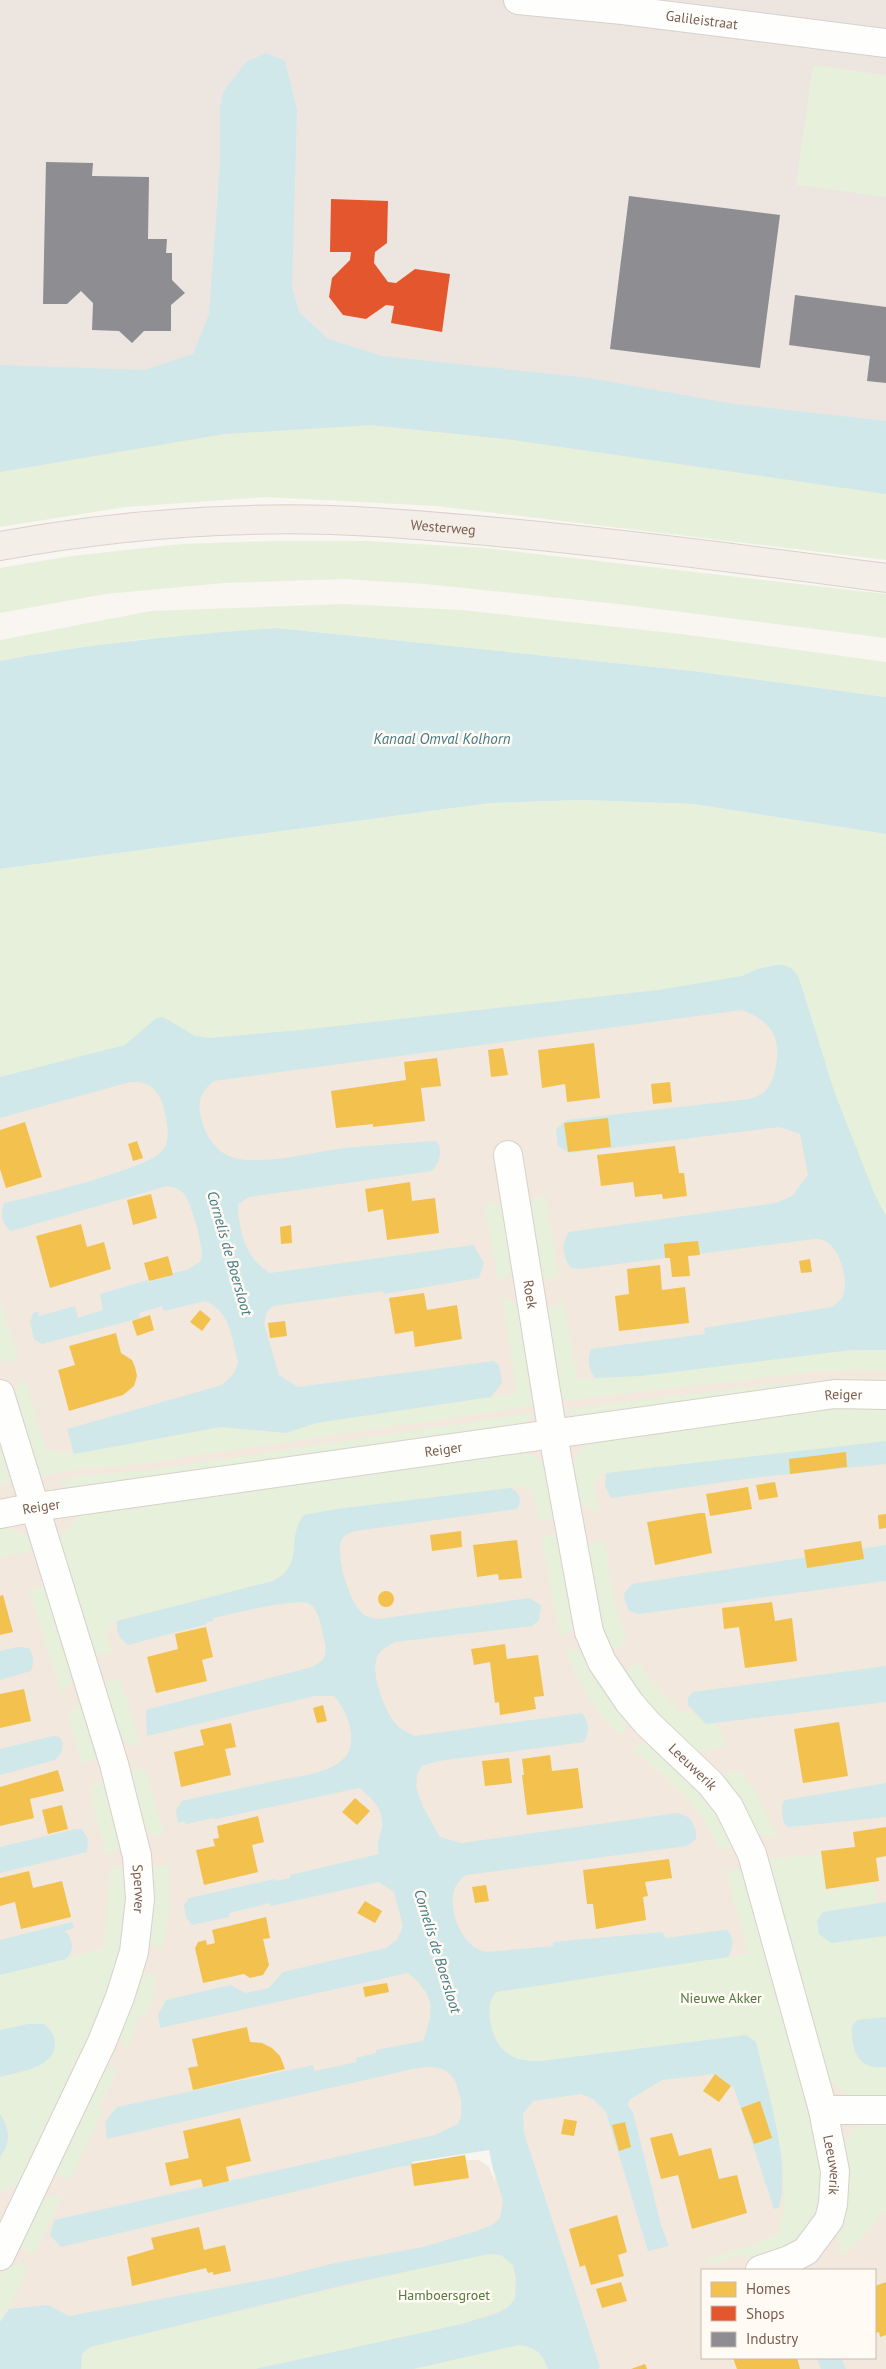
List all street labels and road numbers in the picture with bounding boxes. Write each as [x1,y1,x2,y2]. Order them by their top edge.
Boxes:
street label: Galileistraat [665,6,739,33]
street label: Westerweg [410,516,476,539]
street label: Roek [519,1278,542,1310]
street label: Reiger [823,1385,863,1404]
street label: Reiger [423,1438,464,1461]
street label: Reiger [21,1495,62,1518]
street label: Leeuwerik [665,1739,722,1794]
street label: Sperwer [129,1864,149,1915]
street label: Leeuwerik [819,2133,844,2196]

